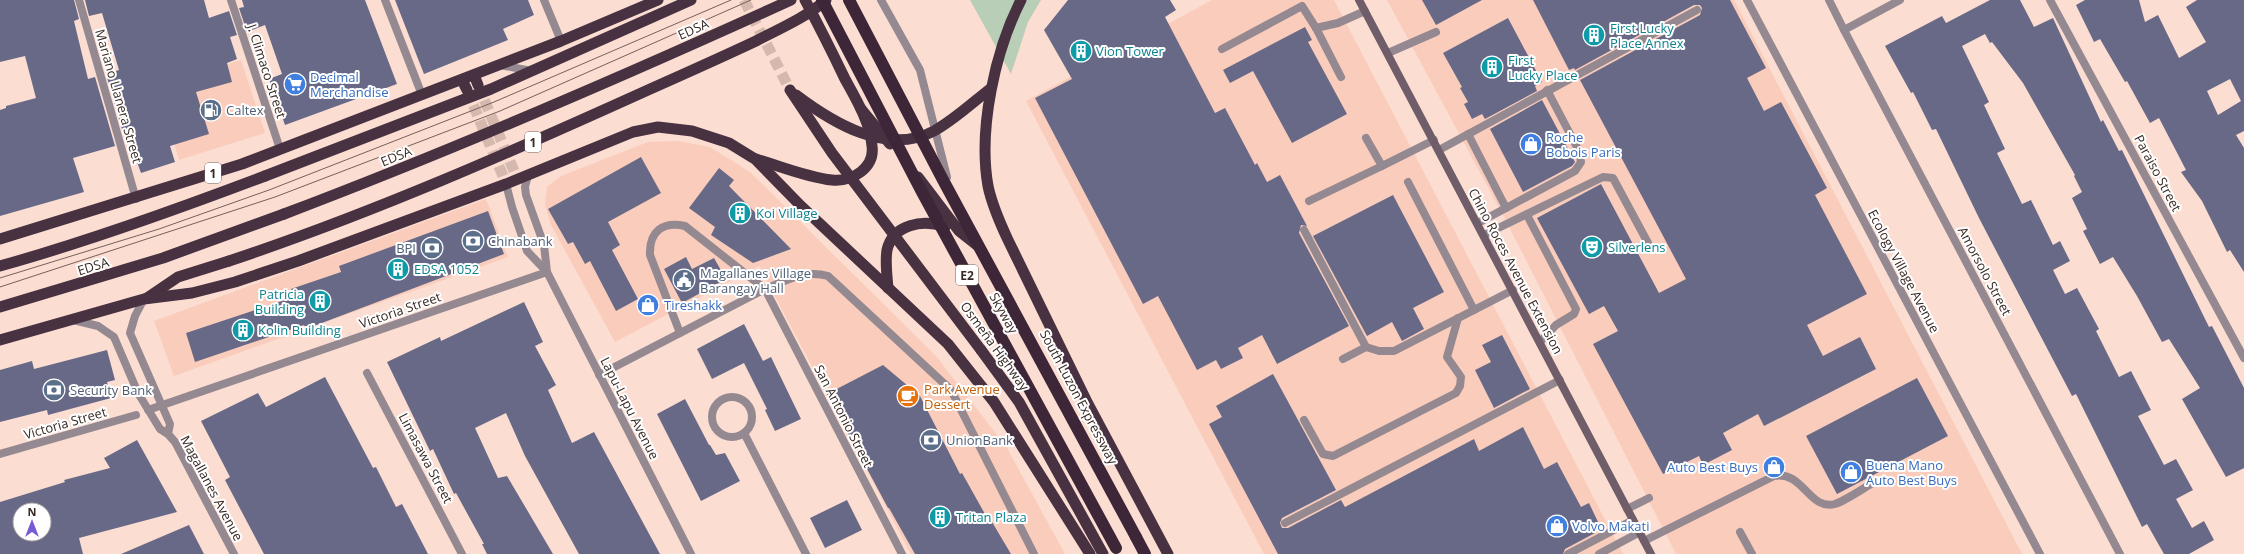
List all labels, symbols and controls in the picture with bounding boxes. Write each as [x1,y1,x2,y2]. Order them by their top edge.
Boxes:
street label: EDSA [675,14,712,44]
place label: First Lucky Place Annex [1610,19,1684,52]
street label: J. Climaco Street [243,20,291,121]
building icon: First Lucky Place Annex [1581,22,1607,48]
street label: Mariano Llanera Street [91,27,147,165]
building icon: Vion Tower [1068,38,1094,64]
place label: Vion Tower [1096,42,1165,60]
place label: First Lucky Place [1508,51,1578,84]
building icon: First Lucky Place [1479,54,1505,80]
place label: Decimal Merchandise [310,68,388,101]
supermarket icon: Decimal Merchandise [282,71,308,97]
fuel station icon: Caltex [198,97,224,123]
place label: Caltex [226,101,264,119]
place label: Roche Bobois Paris [1546,128,1621,161]
shop icon: Roche Bobois Paris [1518,131,1544,157]
street label: Paraiso Street [2130,131,2186,215]
road number: 1 [525,132,541,152]
street label: EDSA [378,141,415,170]
road number: 1 [205,163,221,183]
street label: Chino Roces Avenue Extension [1465,185,1567,357]
building icon: Koi Village [727,200,753,226]
place label: Koi Village [756,204,818,222]
street label: Ecology Village Avenue [1864,206,1944,336]
street label: Amorsolo Street [1954,223,2016,319]
bank icon: Chinabank [460,228,486,254]
place label: Chinabank [488,232,553,250]
theatre icon: Silverlens [1579,234,1605,260]
bank icon: BPI [419,235,445,261]
place label: Silverlens [1608,238,1666,256]
place label: BPI [396,239,416,257]
street label: EDSA [75,252,112,279]
building icon: EDSA 1052 [385,256,411,282]
place label: EDSA 1052 [414,260,479,278]
place label: Magallanes Village Barangay Hall [700,264,811,297]
road number: E2 [956,265,978,285]
public building icon: Magallanes Village Barangay Hall [671,267,697,293]
place label: Patricia Building [255,285,304,318]
street label: Victoria Street [357,287,444,332]
building icon: Patricia Building [307,288,333,314]
street label: Skyway [985,289,1023,337]
shop icon: Tireshakk [635,292,661,318]
place label: Tireshakk [664,296,722,314]
street label: Osmeña Highway [957,298,1034,395]
building icon: Kolin Building [230,317,256,343]
place label: Kolin Building [258,321,341,339]
street label: South Luzon Expressway [1036,327,1122,468]
street label: Lapu-Lapu Avenue [596,354,664,462]
street label: San Antonio Street [810,362,878,471]
bank icon: Security Bank [41,377,67,403]
place label: Park Avenue Dessert [924,380,1000,413]
place label: Security Bank [70,381,152,399]
cafe icon: Park Avenue Dessert [895,383,921,409]
street label: Victoria Street [22,403,109,443]
street label: Limasawa Street [395,410,458,507]
bank icon: UnionBank [918,427,944,453]
place label: UnionBank [946,431,1013,449]
street label: Magallanes Avenue [177,432,247,544]
shop icon: Auto Best Buys [1761,454,1787,480]
place label: Buena Mano Auto Best Buys [1866,456,1957,489]
place label: Auto Best Buys [1667,458,1758,476]
shop icon: Buena Mano Auto Best Buys [1838,459,1864,485]
north arrow [12,502,52,542]
text: N [28,504,36,519]
building icon: Tritan Plaza [927,504,953,530]
place label: Tritan Plaza [956,508,1027,526]
shop icon: Volvo Makati [1544,513,1570,539]
place label: Volvo Makati [1572,517,1649,535]

